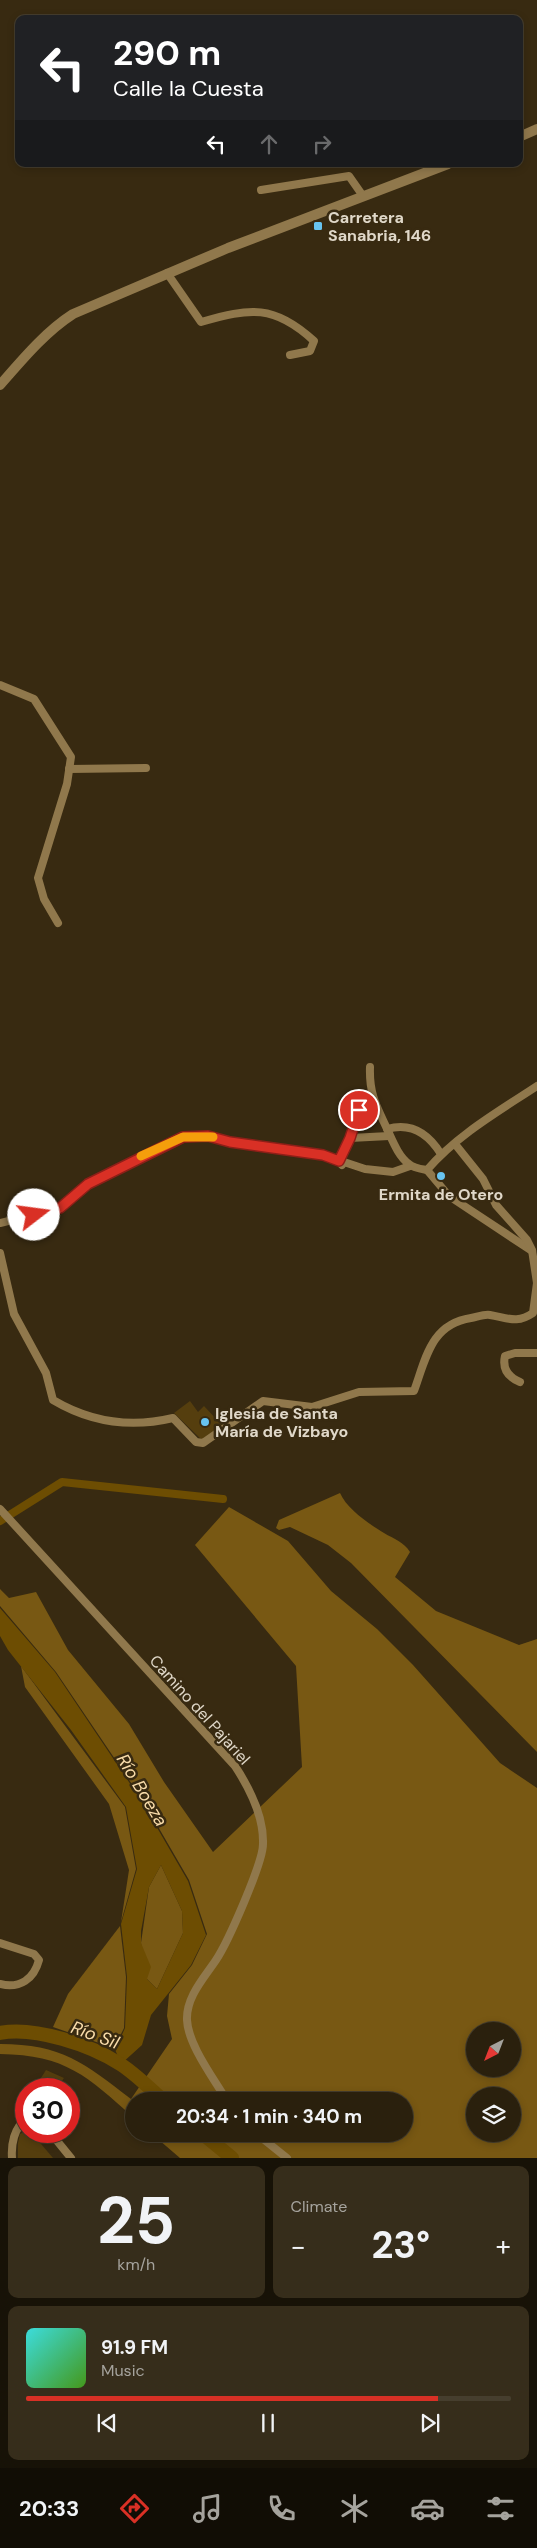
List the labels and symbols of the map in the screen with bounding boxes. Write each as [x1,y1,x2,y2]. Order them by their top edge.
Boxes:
place label: Carretera Sanabria, 146 [328,207,431,246]
marker: Carretera Sanabria, 146 [312,220,324,232]
pin [338,1089,380,1131]
marker: Ermita de Otero [435,1170,447,1182]
place label: Ermita de Otero [379,1184,503,1205]
position arrow [7.0,1188,59.0,1240]
place label: Iglesia de Santa María de Vizbayo [215,1403,348,1442]
marker: Iglesia de Santa María de Vizbayo [199,1416,211,1428]
street label: Camino del Pajariel [145,1651,255,1769]
water label: Río Boeza [111,1749,173,1831]
water label: Río Sil [68,2015,123,2055]
north arrow [466,2022,521,2078]
speed limit sign: 30 [15,2078,80,2143]

